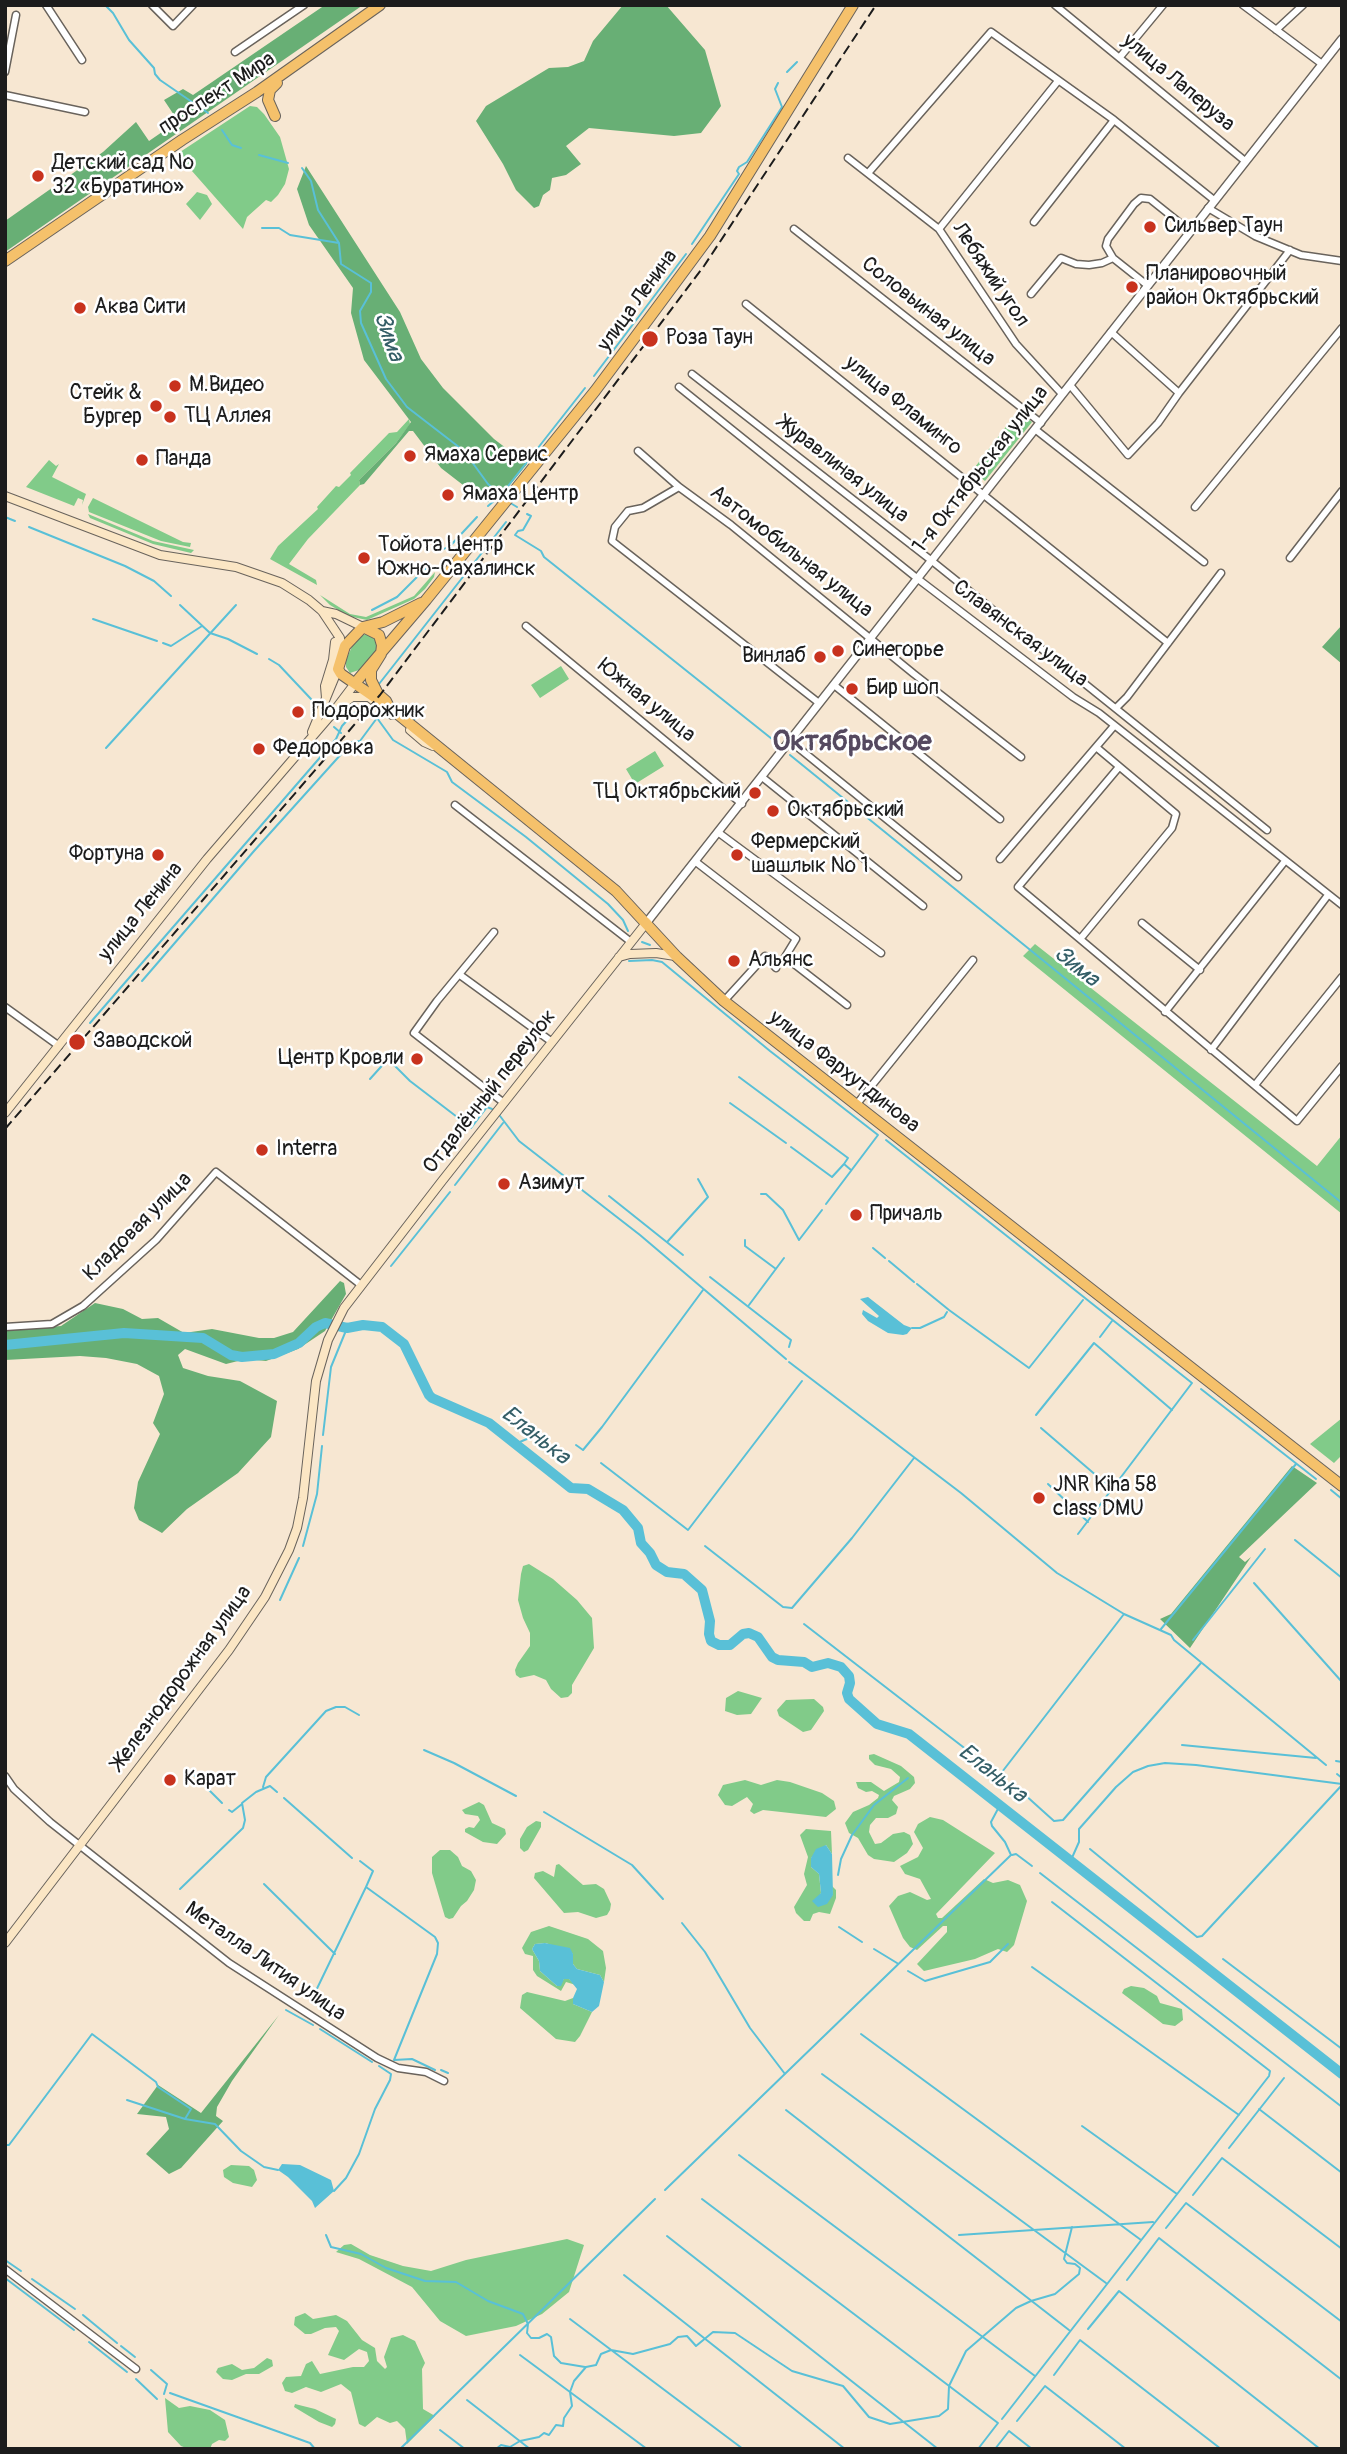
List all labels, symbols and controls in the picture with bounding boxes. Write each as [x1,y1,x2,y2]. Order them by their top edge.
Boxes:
street label: улица Лаперуза [1117,29,1239,137]
street label: проспект Мира [154,47,280,141]
place label: Детский сад № 32 «Буратино» [52,151,194,201]
marker: Детский сад № 32 «Буратино» [30,168,46,184]
place label: Сильвер Таун [1164,214,1283,240]
street label: Лебяжий угол [946,218,1034,332]
marker: Сильвер Таун [1142,219,1158,235]
street label: улица Ленина [593,245,683,357]
street label: Соловьиная улица [856,252,1000,372]
place label: Планировочный район Октябрьский [1146,262,1319,312]
marker: Планировочный район Октябрьский [1124,279,1140,295]
place label: Аква Сити [94,295,185,321]
marker: Аква Сити [72,300,88,316]
water label: Зима [367,309,409,365]
place label: Роза Таун [666,326,753,352]
marker: Роза Таун [640,329,660,349]
street label: улица Фламинго [839,351,967,461]
place label: М.Видео [189,373,264,399]
marker: М.Видео [167,378,183,394]
place label: Стейк & Бургер [70,381,142,431]
street label: 1-я Октябрьская улица [908,381,1054,559]
marker: Стейк & Бургер [148,398,164,414]
place label: ТЦ Аллея [184,404,271,430]
marker: ТЦ Аллея [162,409,178,425]
street label: Журавлиная улица [773,411,913,529]
place label: Ямаха Сервис [424,443,548,469]
place label: Панда [156,447,211,473]
marker: Ямаха Сервис [402,448,418,464]
marker: Панда [134,452,150,468]
street label: Автомобильная улица [704,481,878,623]
place label: Ямаха Центр [462,482,579,508]
marker: Ямаха Центр [440,487,456,503]
place label: Тойота Центр Южно-Сахалинск [378,533,536,583]
marker: Тойота Центр Южно-Сахалинск [356,550,372,566]
street label: Славянская улица [948,575,1092,693]
place label: Синегорье [852,638,943,664]
marker: Синегорье [830,643,846,659]
place label: Винлаб [742,644,806,670]
marker: Винлаб [812,649,828,665]
street label: Южная улица [592,654,700,748]
place label: Бир шоп [866,676,939,702]
marker: Бир шоп [844,681,860,697]
place label: Подорожник [312,699,425,725]
marker: Подорожник [290,704,306,720]
district label: Октябрьское [772,726,932,760]
place label: Федоровка [273,736,373,762]
marker: Федоровка [251,741,267,757]
place label: ТЦ Октябрьский [593,780,741,806]
marker: ТЦ Октябрьский [747,785,763,801]
place label: Октябрьский [787,798,904,824]
marker: Октябрьский [765,803,781,819]
place label: Фермерский шашлык № 1 [751,830,869,880]
place label: Фортуна [69,842,144,868]
marker: Фортуна [150,847,166,863]
marker: Фермерский шашлык № 1 [729,847,745,863]
street label: улица Ленина [93,857,189,967]
water label: Зима [1048,941,1104,993]
place label: Альянс [748,948,813,974]
marker: Альянс [726,953,742,969]
street label: Отдалённый переулок [418,1005,562,1179]
street label: улица Фархутдинова [764,1005,924,1139]
place label: Заводской [93,1029,192,1055]
marker: Заводской [67,1032,87,1052]
place label: Центр Кровли [278,1046,403,1072]
marker: Центр Кровли [409,1051,425,1067]
place label: Interra [276,1137,337,1163]
marker: Interra [254,1142,270,1158]
street label: Кладовая улица [78,1167,198,1287]
place label: Азимут [518,1171,584,1197]
marker: Азимут [496,1176,512,1192]
place label: Причаль [870,1202,943,1228]
marker: Причаль [848,1207,864,1223]
water label: Еланька [495,1401,575,1471]
place label: JNR Kiha 58 class DMU [1053,1473,1157,1523]
marker: JNR Kiha 58 class DMU [1031,1490,1047,1506]
street label: Железнодорожная улица [107,1581,257,1775]
water label: Еланька [952,1739,1032,1809]
place label: Карат [184,1767,236,1793]
marker: Карат [162,1772,178,1788]
street label: Металла Лития улица [180,1897,350,2027]

